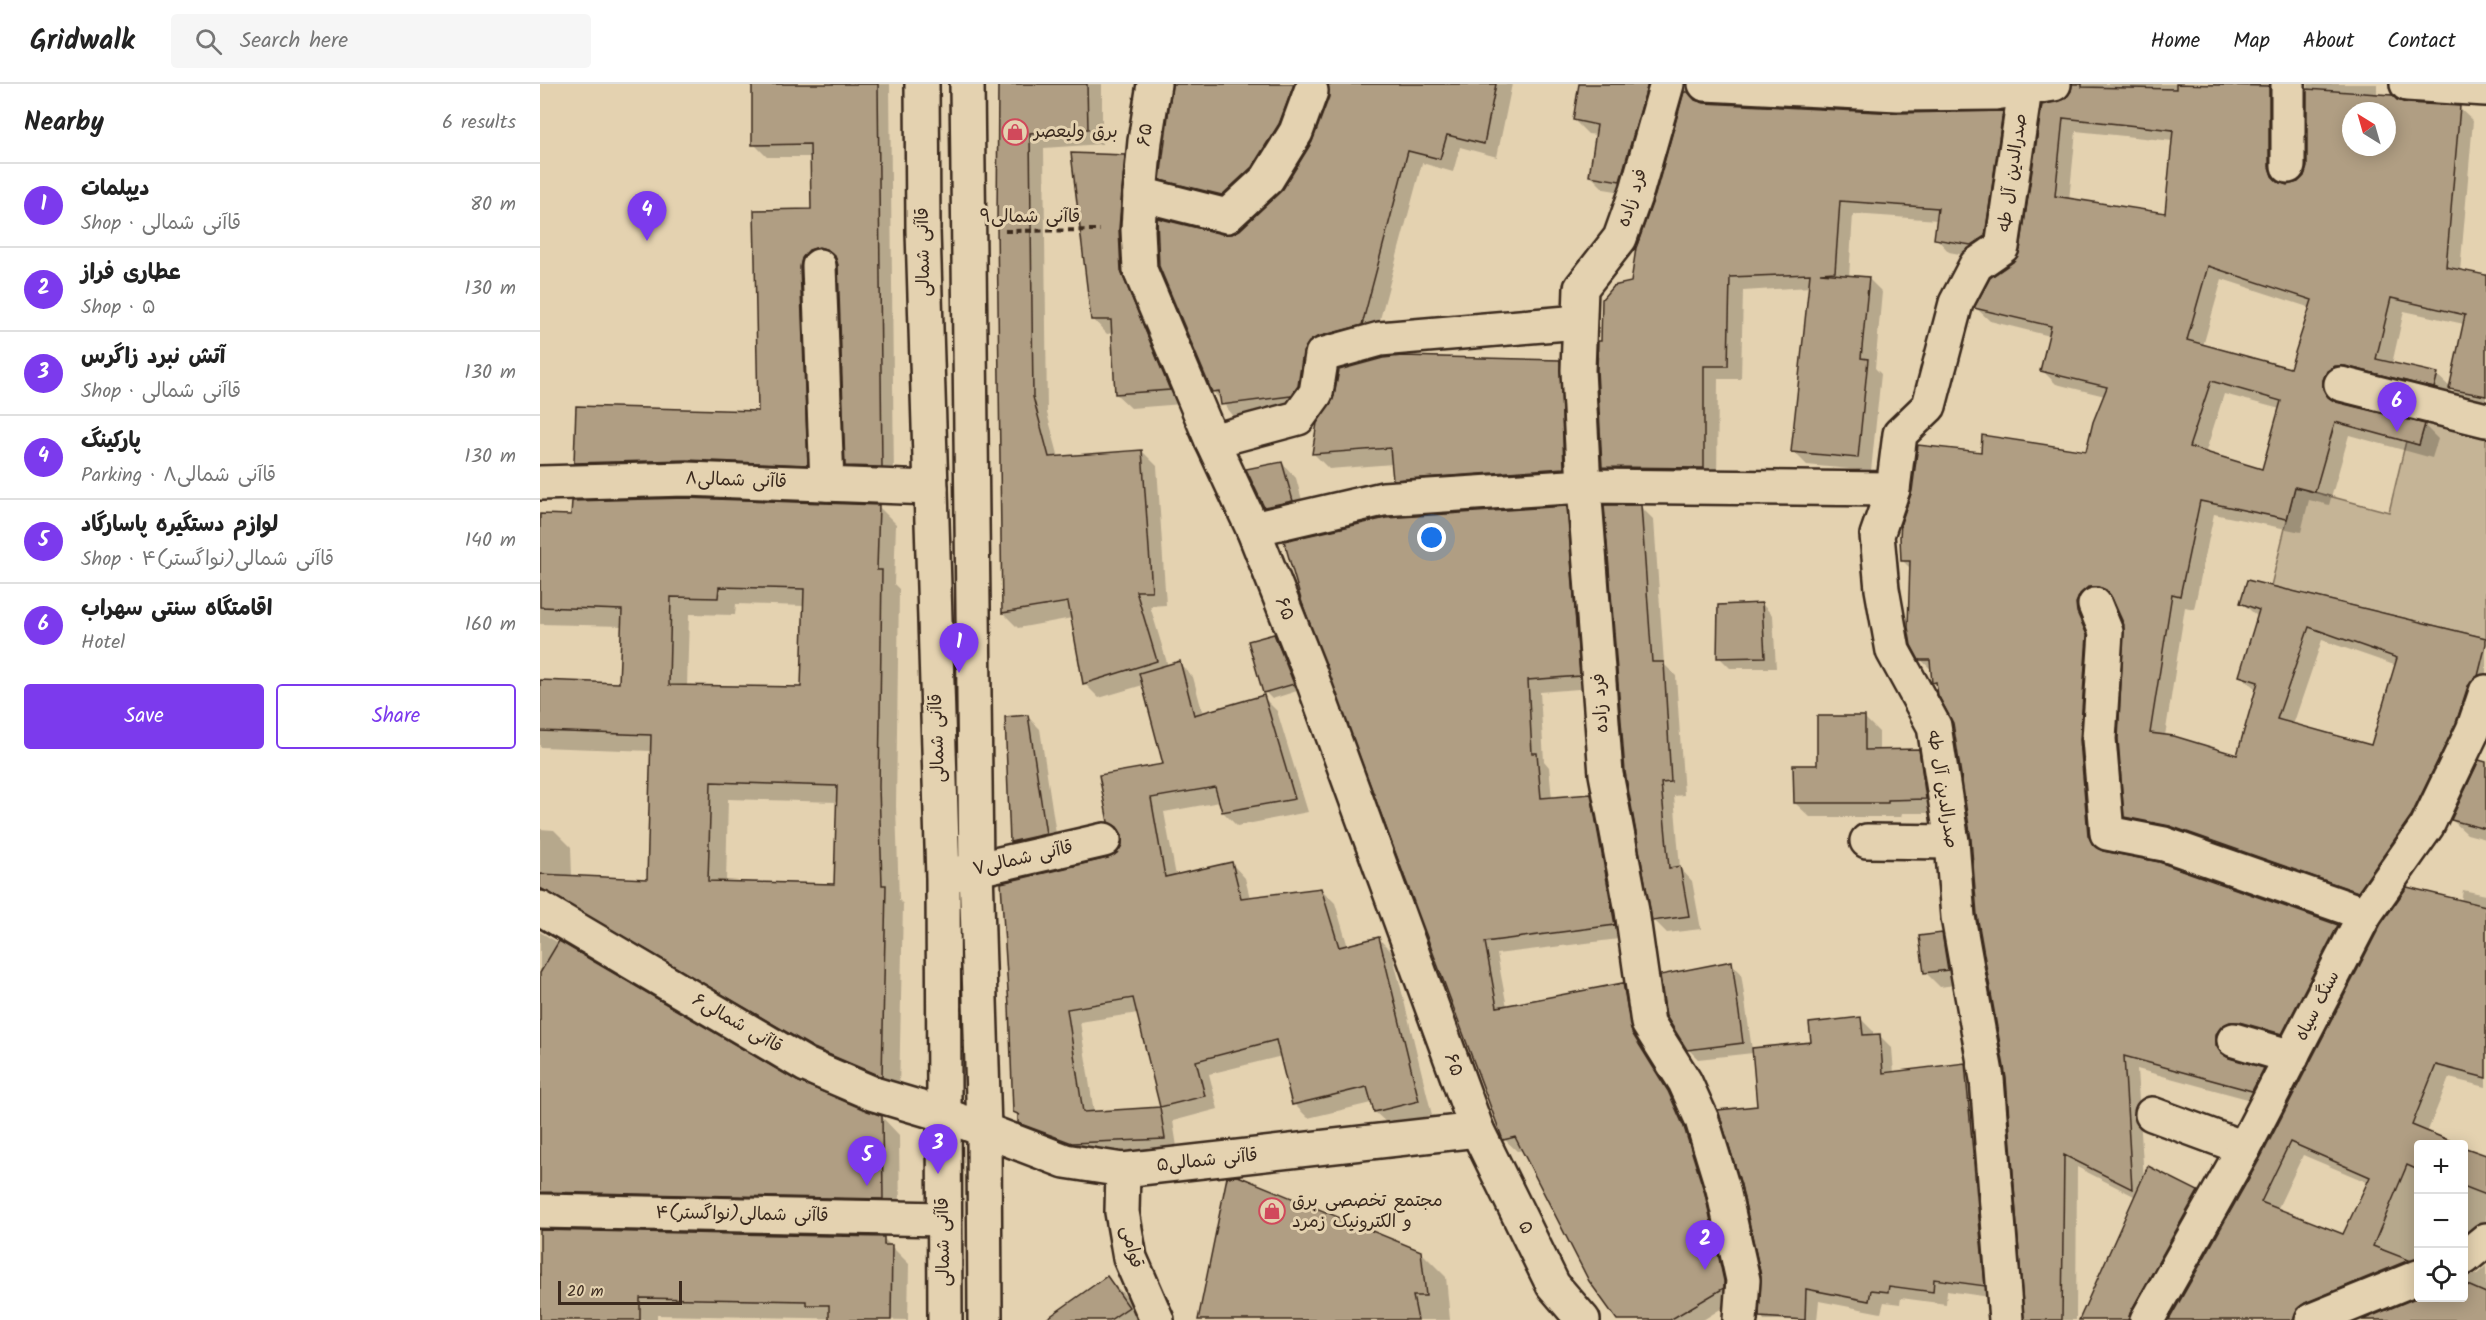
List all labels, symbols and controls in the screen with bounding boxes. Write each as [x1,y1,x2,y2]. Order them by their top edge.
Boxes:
search box [171,14,591,68]
text: Gridwalk [30,19,135,64]
text: Search here [240,24,348,59]
icon: search [192,25,225,58]
text: Home [2151,25,2200,58]
text: Map [2233,25,2270,58]
text: About [2303,25,2354,58]
text: Contact [2387,25,2456,58]
text: Nearby [24,102,104,144]
north arrow [2342,102,2396,156]
text: 6 results [442,107,516,139]
street label: صدرالدین آل طه [1990,112,2036,234]
shop icon: برق ولیعصر [1000,117,1030,147]
place label: برق ولیعصر [1032,118,1118,147]
street label: ۶۵ [1130,122,1162,148]
street label: فرد زاده [1610,165,1656,231]
text: دیپلمات [81,172,149,207]
text: 1 [40,189,47,221]
text: 80 m [470,189,516,221]
pin: 4 [628,192,666,241]
street label: ۹قاآنی شمالی [980,203,1080,232]
street label: قاآنی شمالی [909,207,939,297]
text: Shop · قاآنی شمالی [81,208,241,240]
text: عطاری فراز [81,256,181,291]
text: 2 [38,273,49,305]
text: 130 m [464,273,516,305]
text: Shop · ۵ [81,292,156,324]
text: آتش نبرد زاگرس [81,340,225,375]
text: 3 [38,357,49,389]
text: 130 m [464,357,516,389]
text: Shop · قاآنی شمالی [81,376,241,408]
pin: 6 [2378,382,2416,432]
text: پارکینگ [81,424,141,459]
text: 4 [38,441,49,473]
text: 130 m [464,441,516,473]
text: Parking · قاآنی شمالی۸ [81,460,276,492]
street label: قاآنی شمالی۸ [685,465,787,497]
text: لوازم دستگیره پاسارگاد [81,508,278,543]
your location [1417,523,1446,552]
text: 5 [38,525,49,557]
text: 140 m [465,525,516,557]
text: Shop · ۴قاآنی شمالی(نواگستر) [81,544,334,576]
text: اقامتگاه سنتی سهراب [81,592,272,627]
street label: ۶۵ [1266,593,1302,625]
text: 6 [38,609,49,641]
text: 160 m [465,609,516,641]
pin: 1 [940,624,978,673]
text: Hotel [81,627,125,659]
street label: فرد زاده [1584,672,1618,734]
button: Save [24,684,264,749]
button: Share [276,684,516,749]
street label: قاآنی شمالی [922,693,954,783]
street label: صدرالدین آل طه [1918,727,1966,851]
street label: قاآنی شمالی۷ [970,833,1076,885]
street label: سنگ سیاه [2288,966,2348,1046]
street label: قاآنی شمالی۶ [686,986,788,1062]
street label: ۶۵ [1435,1049,1471,1081]
pin: 3 [918,1124,958,1174]
pin: 5 [848,1136,886,1186]
map controls [2414,1140,2468,1302]
button: + [2414,1140,2468,1194]
street label: قاآنی شمالی۵ [1155,1141,1259,1181]
place label: مجتمع تخصصی برق و الکترونیک زمرد [1292,1187,1443,1237]
button: − [2414,1194,2468,1248]
shop icon: مجتمع تخصصی برق و الکترونیک زمرد [1257,1196,1287,1226]
street label: قاآنی شمالی [929,1197,959,1287]
street label: ۴قاآنی شمالی(نواگستر) [655,1199,829,1231]
street label: ۵ [1509,1216,1541,1240]
pin: 2 [1686,1220,1724,1270]
street label: قوامی [1112,1223,1150,1271]
button: locate [2414,1248,2468,1302]
scale bar [558,1278,682,1306]
text: 20 m [567,1279,603,1304]

